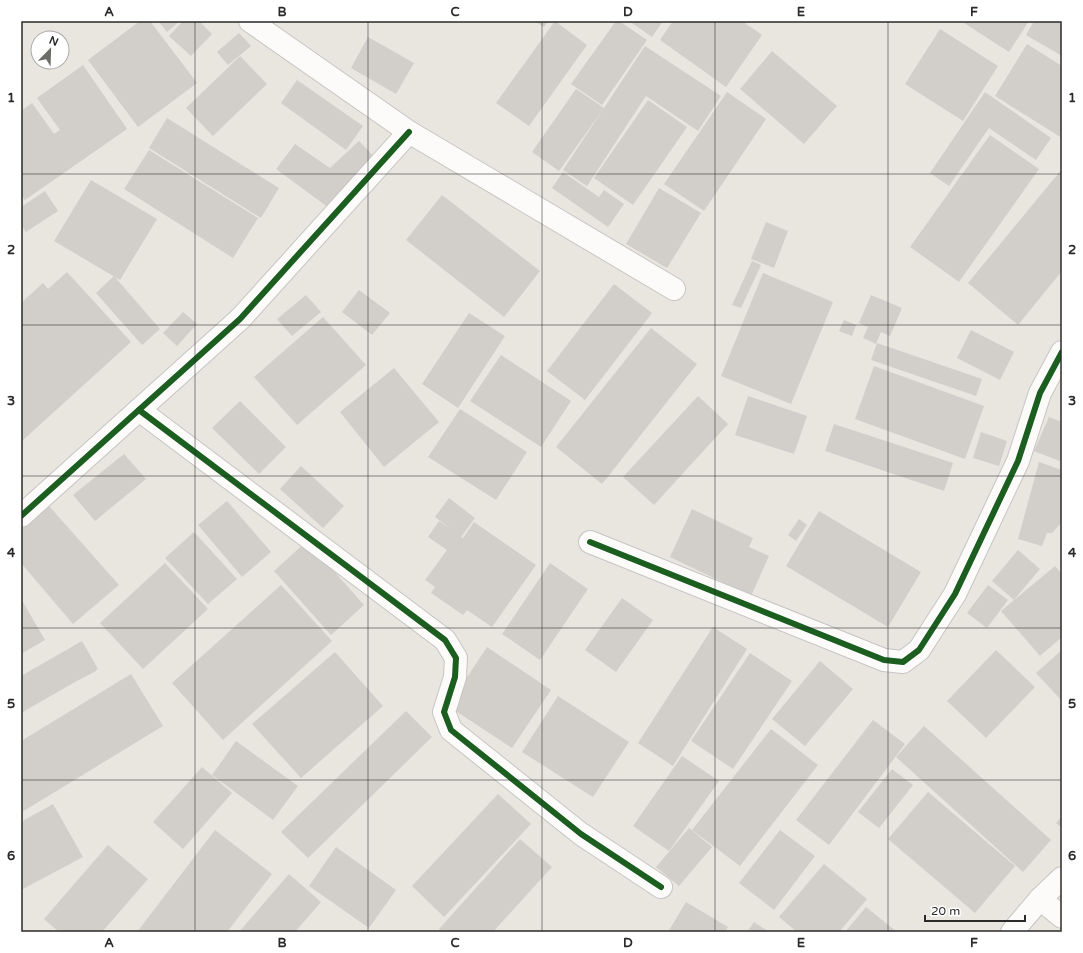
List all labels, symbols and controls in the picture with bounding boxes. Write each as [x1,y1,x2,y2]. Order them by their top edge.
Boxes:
text: A [104,4,114,20]
text: B [277,4,287,20]
text: C [450,4,460,20]
text: D [623,4,633,20]
text: E [797,4,805,20]
text: F [970,4,978,20]
north arrow [30,30,70,70]
text: N [47,34,60,49]
text: 1 [7,90,15,106]
text: 1 [1068,90,1076,106]
text: 2 [7,242,15,258]
text: 2 [1068,242,1076,258]
text: 3 [7,393,15,409]
text: 3 [1068,393,1076,409]
text: 4 [7,545,16,561]
text: 4 [1068,545,1077,561]
text: 5 [7,696,15,712]
text: 5 [1068,696,1076,712]
text: 6 [7,848,15,864]
text: 6 [1068,848,1076,864]
scale bar [925,897,1025,923]
text: 20 m [931,904,960,918]
text: A [104,935,114,951]
text: B [277,935,287,951]
text: C [450,935,460,951]
text: D [623,935,633,951]
text: E [797,935,805,951]
text: F [970,935,978,951]

